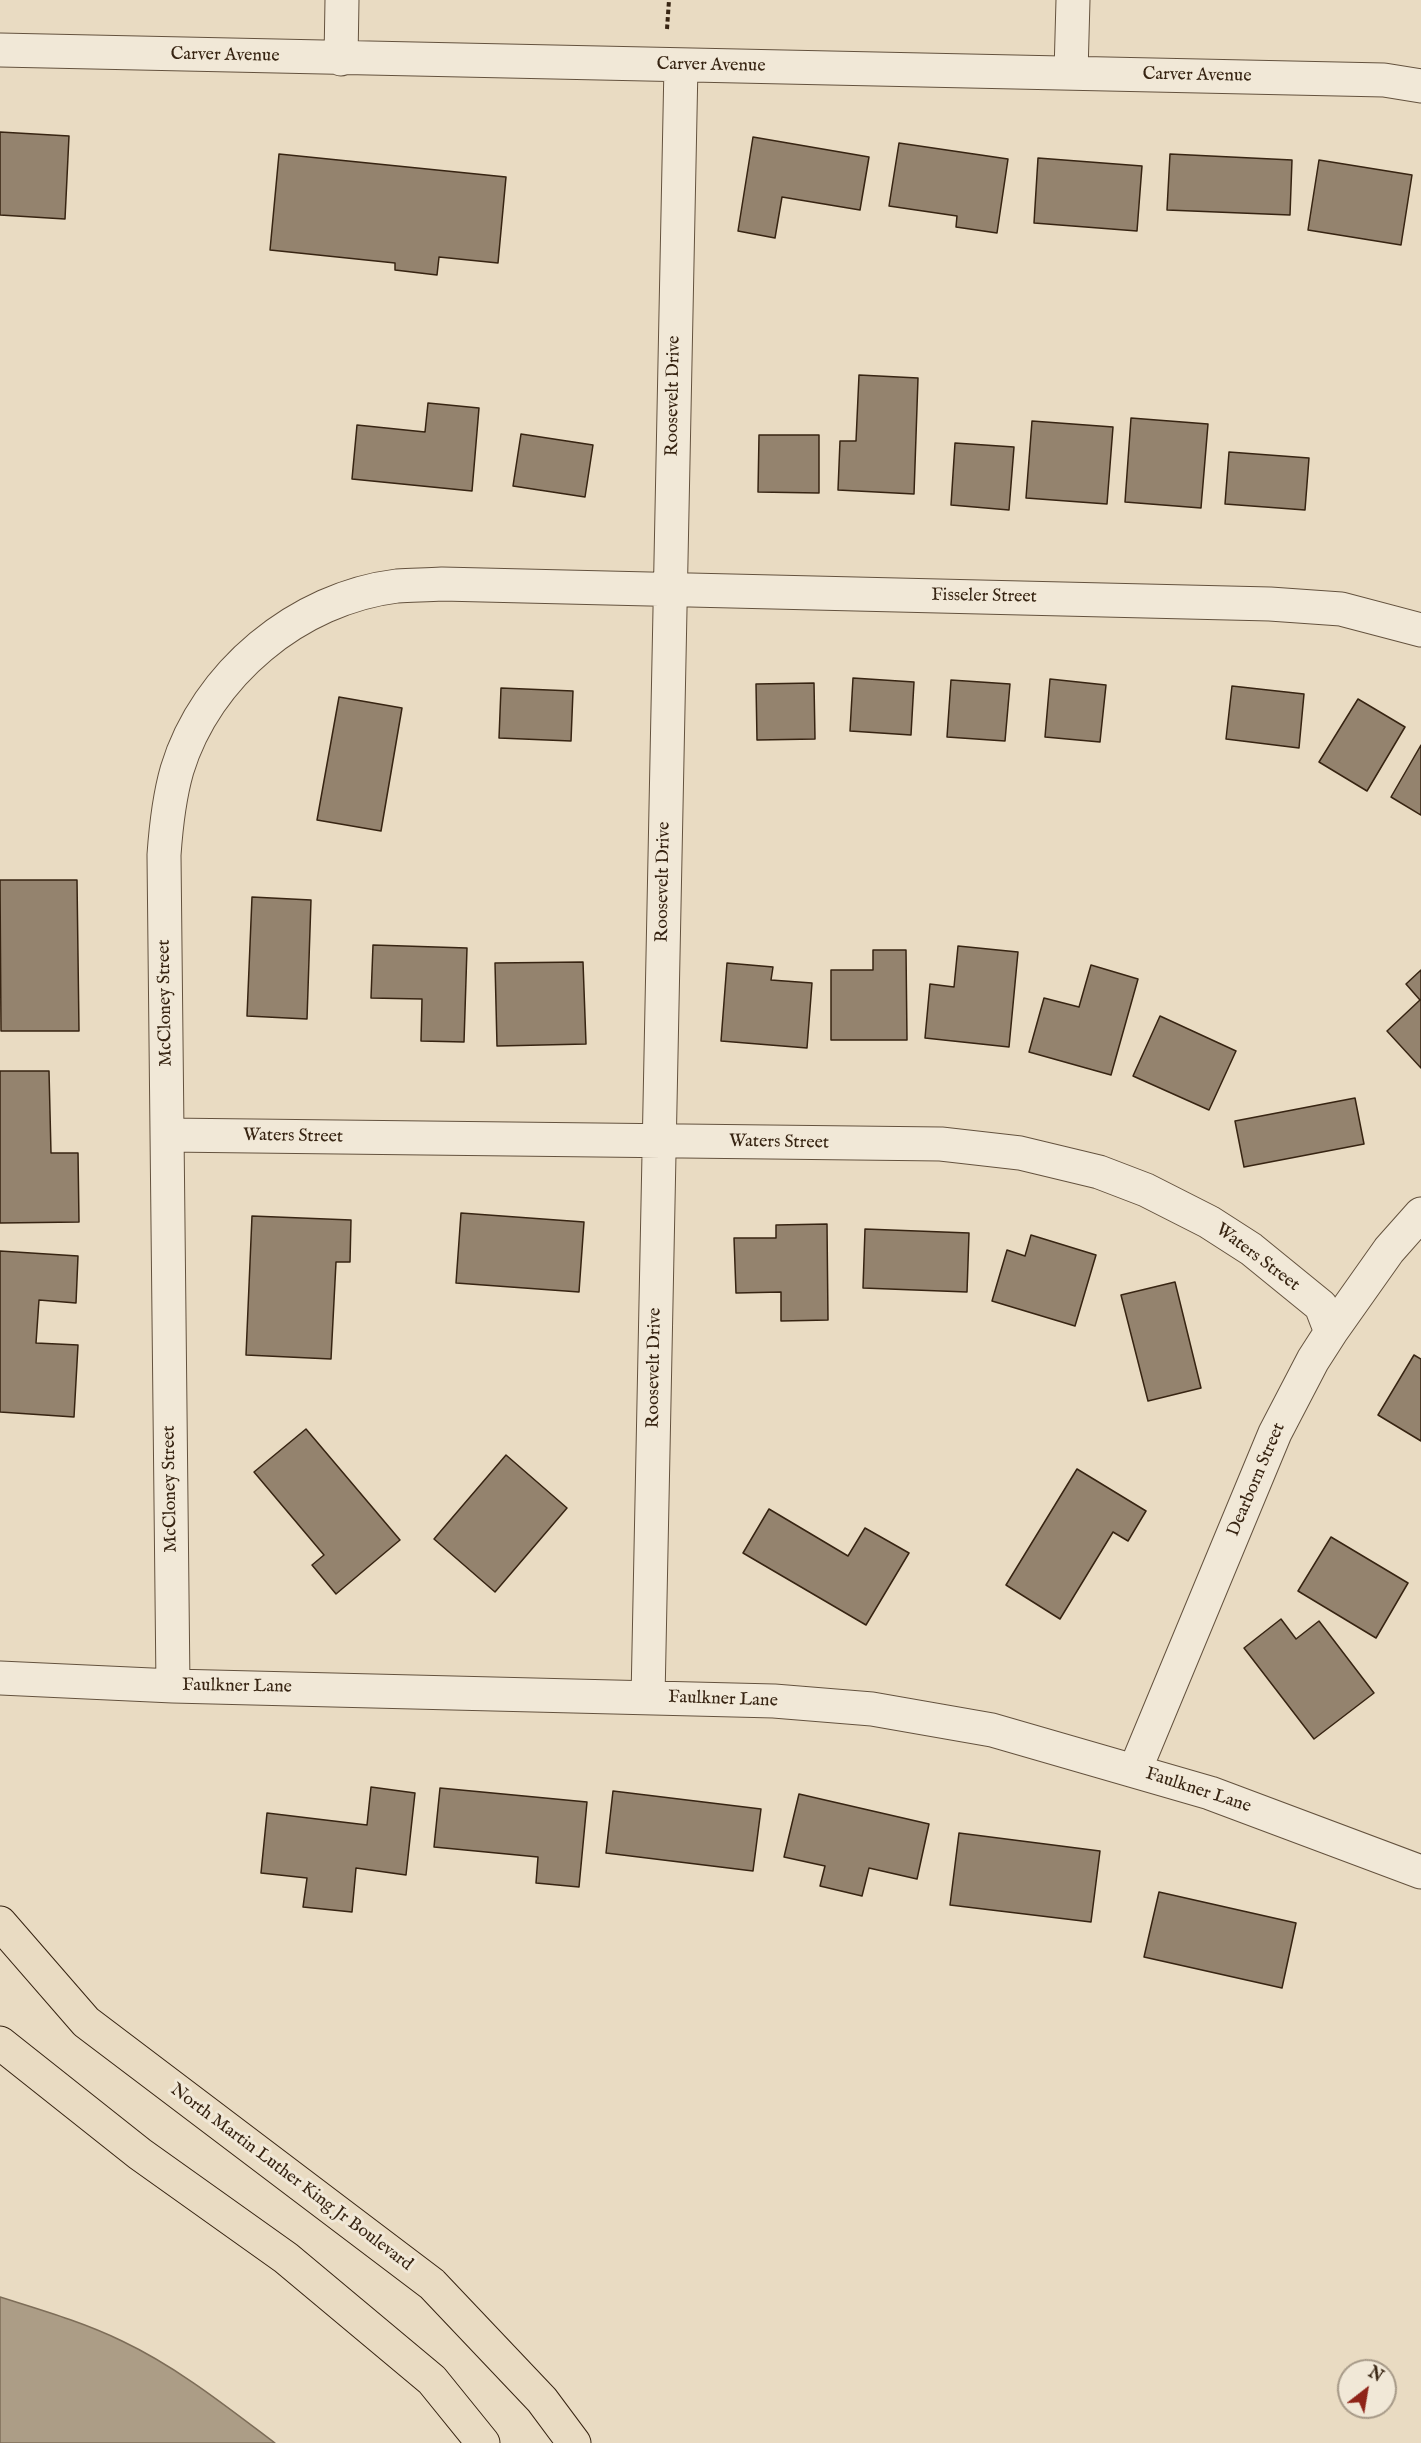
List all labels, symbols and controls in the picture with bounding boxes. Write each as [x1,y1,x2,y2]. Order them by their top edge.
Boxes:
street label: Carver Avenue [170,44,280,68]
street label: Carver Avenue [656,54,766,78]
street label: Carver Avenue [1142,64,1252,88]
street label: Roosevelt Drive [662,335,686,457]
street label: Fisseler Street [931,585,1037,609]
street label: Roosevelt Drive [652,821,676,943]
street label: McCloney Street [154,939,178,1067]
street label: Waters Street [243,1125,343,1149]
street label: Waters Street [729,1131,829,1155]
street label: Waters Street [1211,1219,1303,1297]
street label: Roosevelt Drive [643,1307,667,1429]
street label: Dearborn Street [1223,1420,1291,1540]
street label: McCloney Street [159,1425,183,1553]
street label: Faulkner Lane [182,1675,292,1699]
street label: Faulkner Lane [668,1687,778,1713]
street label: Faulkner Lane [1143,1764,1253,1818]
street label: North Martin Luther King Jr Boulevard [166,2080,416,2276]
north arrow [1337,2359,1397,2419]
text: N [1364,2363,1386,2387]

